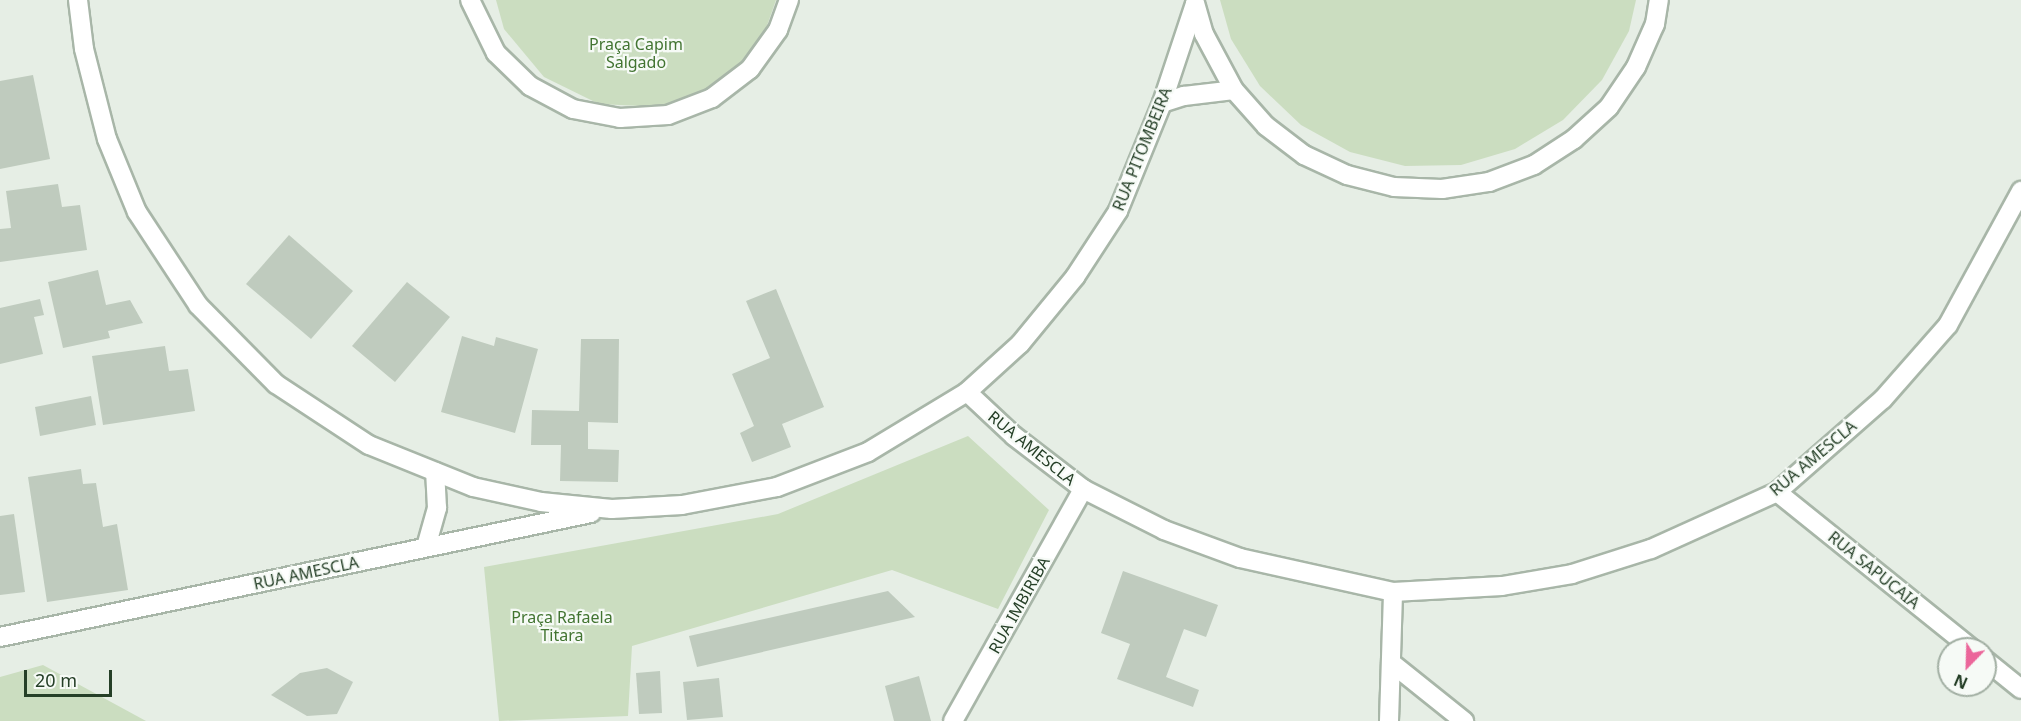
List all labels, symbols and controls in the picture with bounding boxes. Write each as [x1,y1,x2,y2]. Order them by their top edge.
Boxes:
park label: Praça Capim Salgado [589,34,683,72]
street label: RUA PITOMBEIRA [1108,84,1176,214]
street label: RUA AMESCLA [984,407,1080,489]
street label: RUA AMESCLA [1766,416,1860,500]
street label: RUA SAPUCAIA [1824,527,1924,613]
street label: RUA AMESCLA [252,552,360,594]
street label: RUA IMBIRIBA [985,553,1053,657]
park label: Praça Rafaela Titara [511,607,613,645]
north arrow [1937,637,1997,697]
scale bar [27,658,116,696]
text: 20 m [35,668,77,692]
text: N [1950,669,1971,694]

